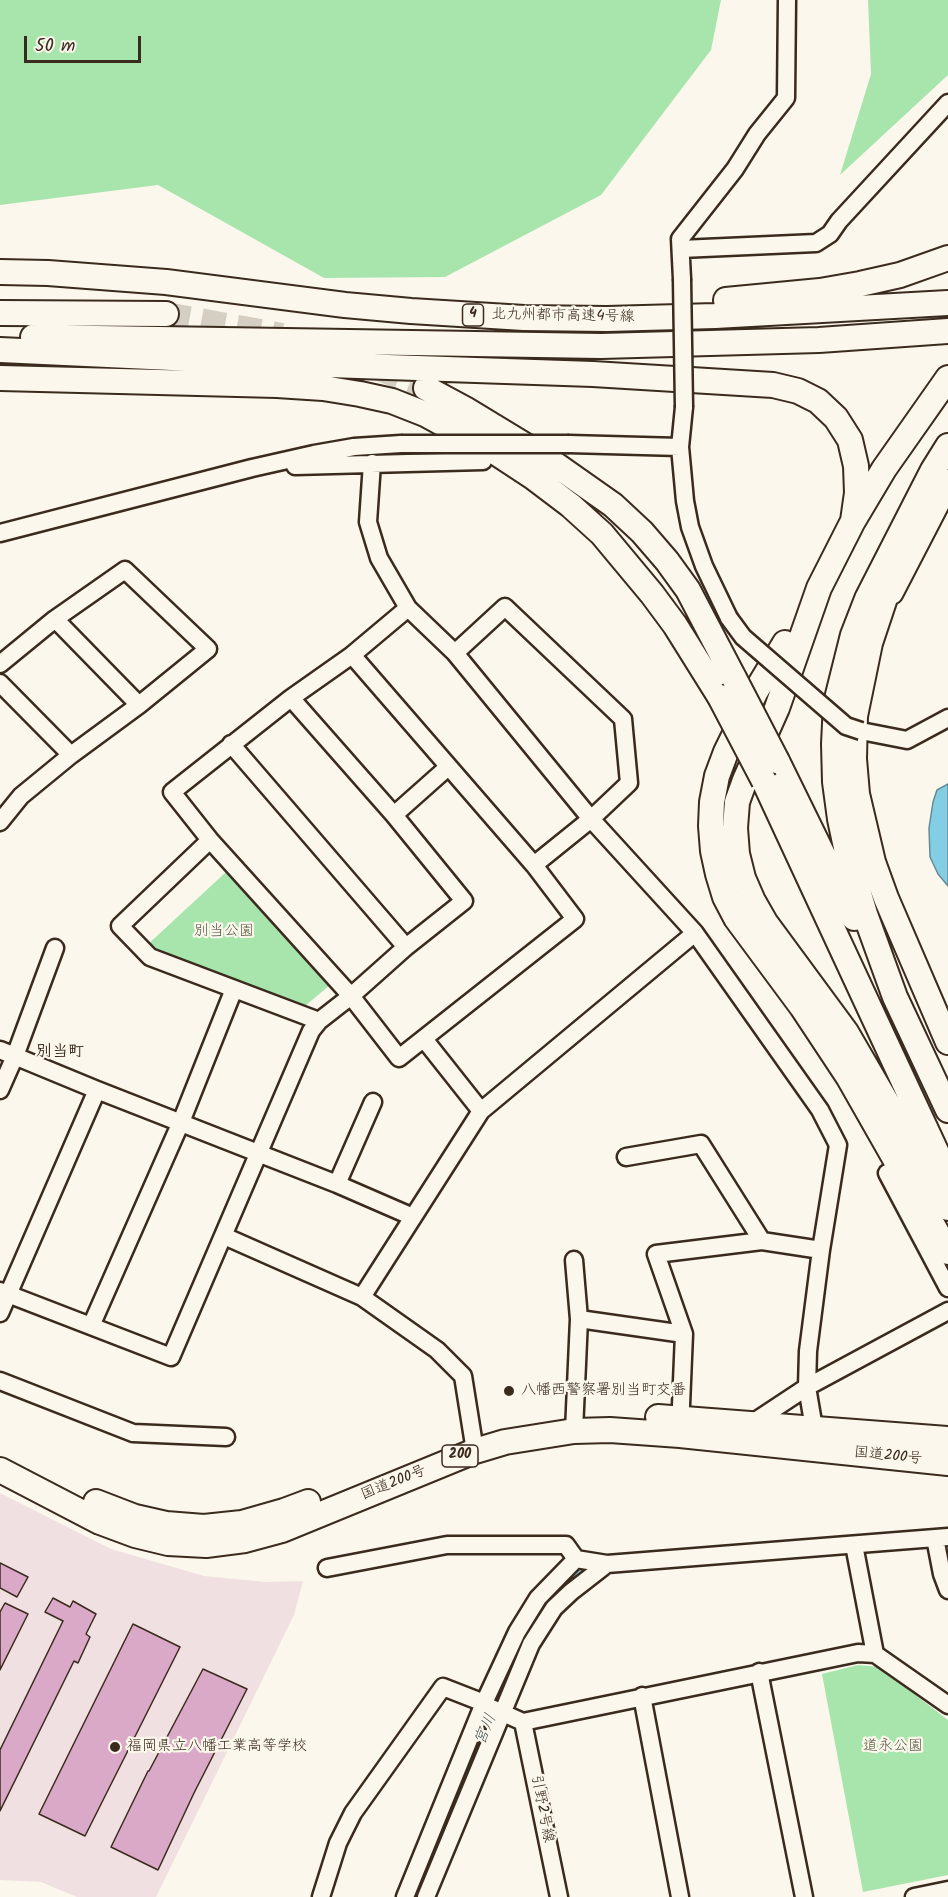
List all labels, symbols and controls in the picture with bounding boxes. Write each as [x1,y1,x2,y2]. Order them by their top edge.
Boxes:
scale bar [27,24,144,62]
text: 50 m [35,32,75,61]
road number: 4 [462,304,484,326]
street label: 北九州都市高速4号線 [491,307,635,327]
park label: 別当公園 [194,923,254,941]
district label: 別当町 [36,1043,84,1063]
place label: 八幡西警察署別当町交番 [521,1382,686,1400]
marker: 八幡西警察署別当町交番 [502,1384,516,1398]
street label: 国道200号 [853,1444,923,1470]
road number: 200 [442,1445,478,1467]
street label: 国道200号 [359,1463,429,1505]
water label: 宮川 [472,1712,502,1748]
place label: 福岡県立八幡工業高等学校 [127,1738,307,1756]
park label: 道永公園 [863,1738,923,1756]
marker: 福岡県立八幡工業高等学校 [108,1740,122,1754]
street label: 引野2号線 [526,1774,556,1844]

